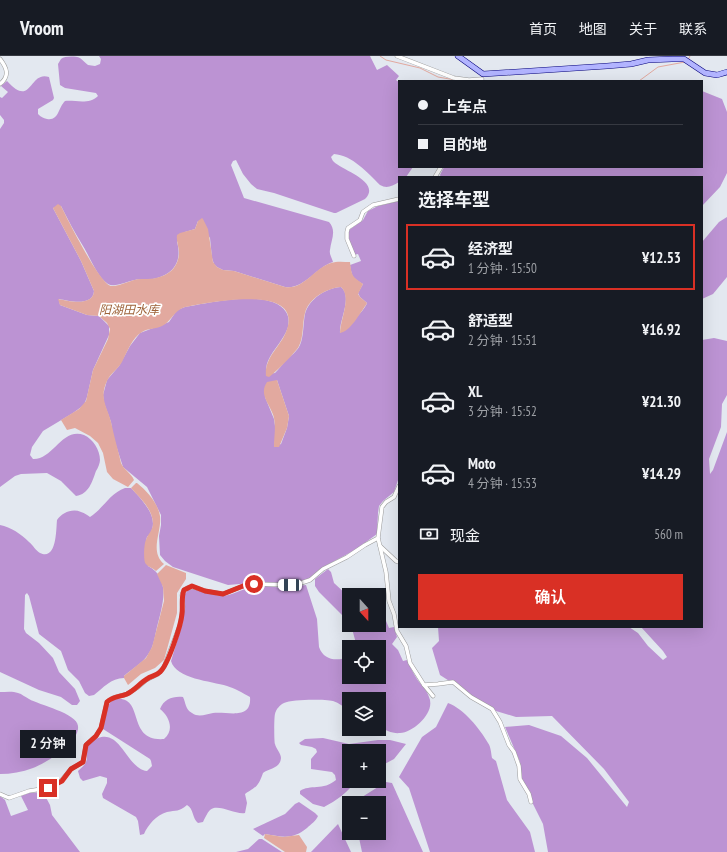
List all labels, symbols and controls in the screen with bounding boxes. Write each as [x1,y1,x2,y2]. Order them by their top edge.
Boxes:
text: Vroom [20,16,64,40]
text: 首页 [529,20,557,38]
text: 地图 [579,20,607,38]
text: 关于 [629,20,657,38]
text: 联系 [679,20,707,38]
text: 上车点 [442,97,487,116]
text: 目的地 [442,135,487,154]
text: 选择车型 [418,188,490,211]
icon: car [420,239,456,275]
text: 经济型 [468,239,513,258]
text: ¥12.53 [642,248,681,267]
text: 1 分钟 · 15:50 [468,260,537,277]
water label: 阳湖田水库 [99,302,161,317]
icon: car [420,311,456,347]
text: 舒适型 [468,311,513,330]
text: ¥16.92 [642,320,681,339]
text: 2 分钟 · 15:51 [468,332,537,349]
text: XL [468,382,482,401]
icon: car [420,383,456,419]
text: ¥21.30 [642,392,681,411]
text: 3 分钟 · 15:52 [468,403,537,420]
text: Moto [468,454,496,473]
icon: car [420,455,456,491]
text: ¥14.29 [642,464,681,483]
text: 4 分钟 · 15:53 [468,475,537,492]
icon: cash [418,523,440,545]
text: 现金 [450,526,480,545]
text: 560 m [654,526,683,543]
button: 确认 [418,574,683,620]
route start [245,575,263,593]
car [278,579,302,591]
north arrow [342,588,386,632]
map controls [342,588,386,840]
button: locate [342,640,386,684]
button: layers [342,692,386,736]
callout: 2 分钟 [20,730,76,758]
text: 2 分钟 [31,735,65,752]
button: + [342,744,386,788]
route end [39,779,57,797]
button: − [342,796,386,840]

